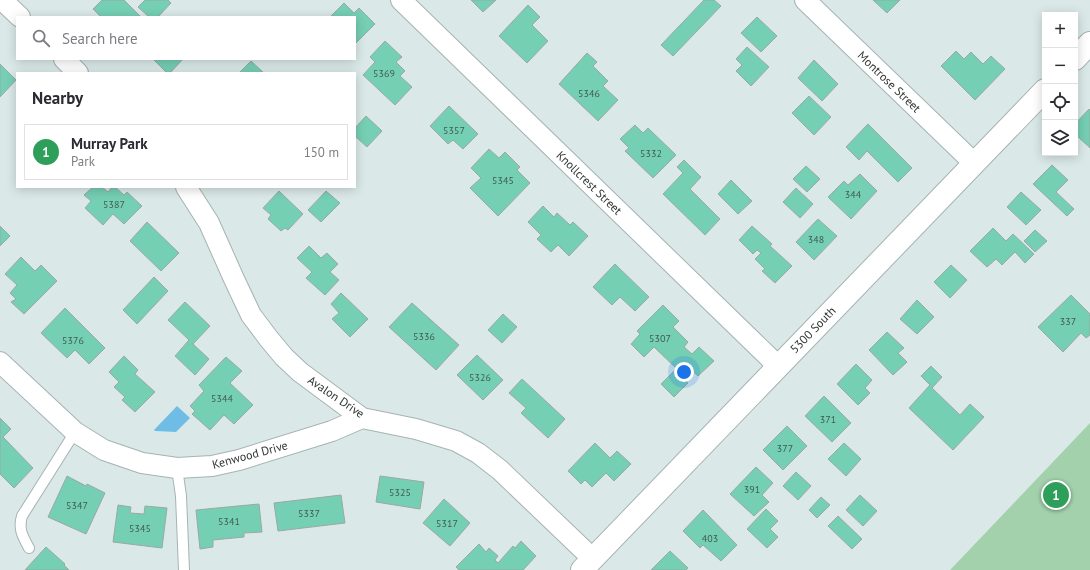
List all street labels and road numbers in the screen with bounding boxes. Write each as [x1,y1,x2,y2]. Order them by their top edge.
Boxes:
street label: Montrose Street [855,48,924,116]
street label: Knollcrest Street [553,148,625,218]
street label: 5300 South [787,303,839,356]
street label: Avalon Drive [305,372,367,421]
street label: Kenwood Drive [210,437,289,472]

